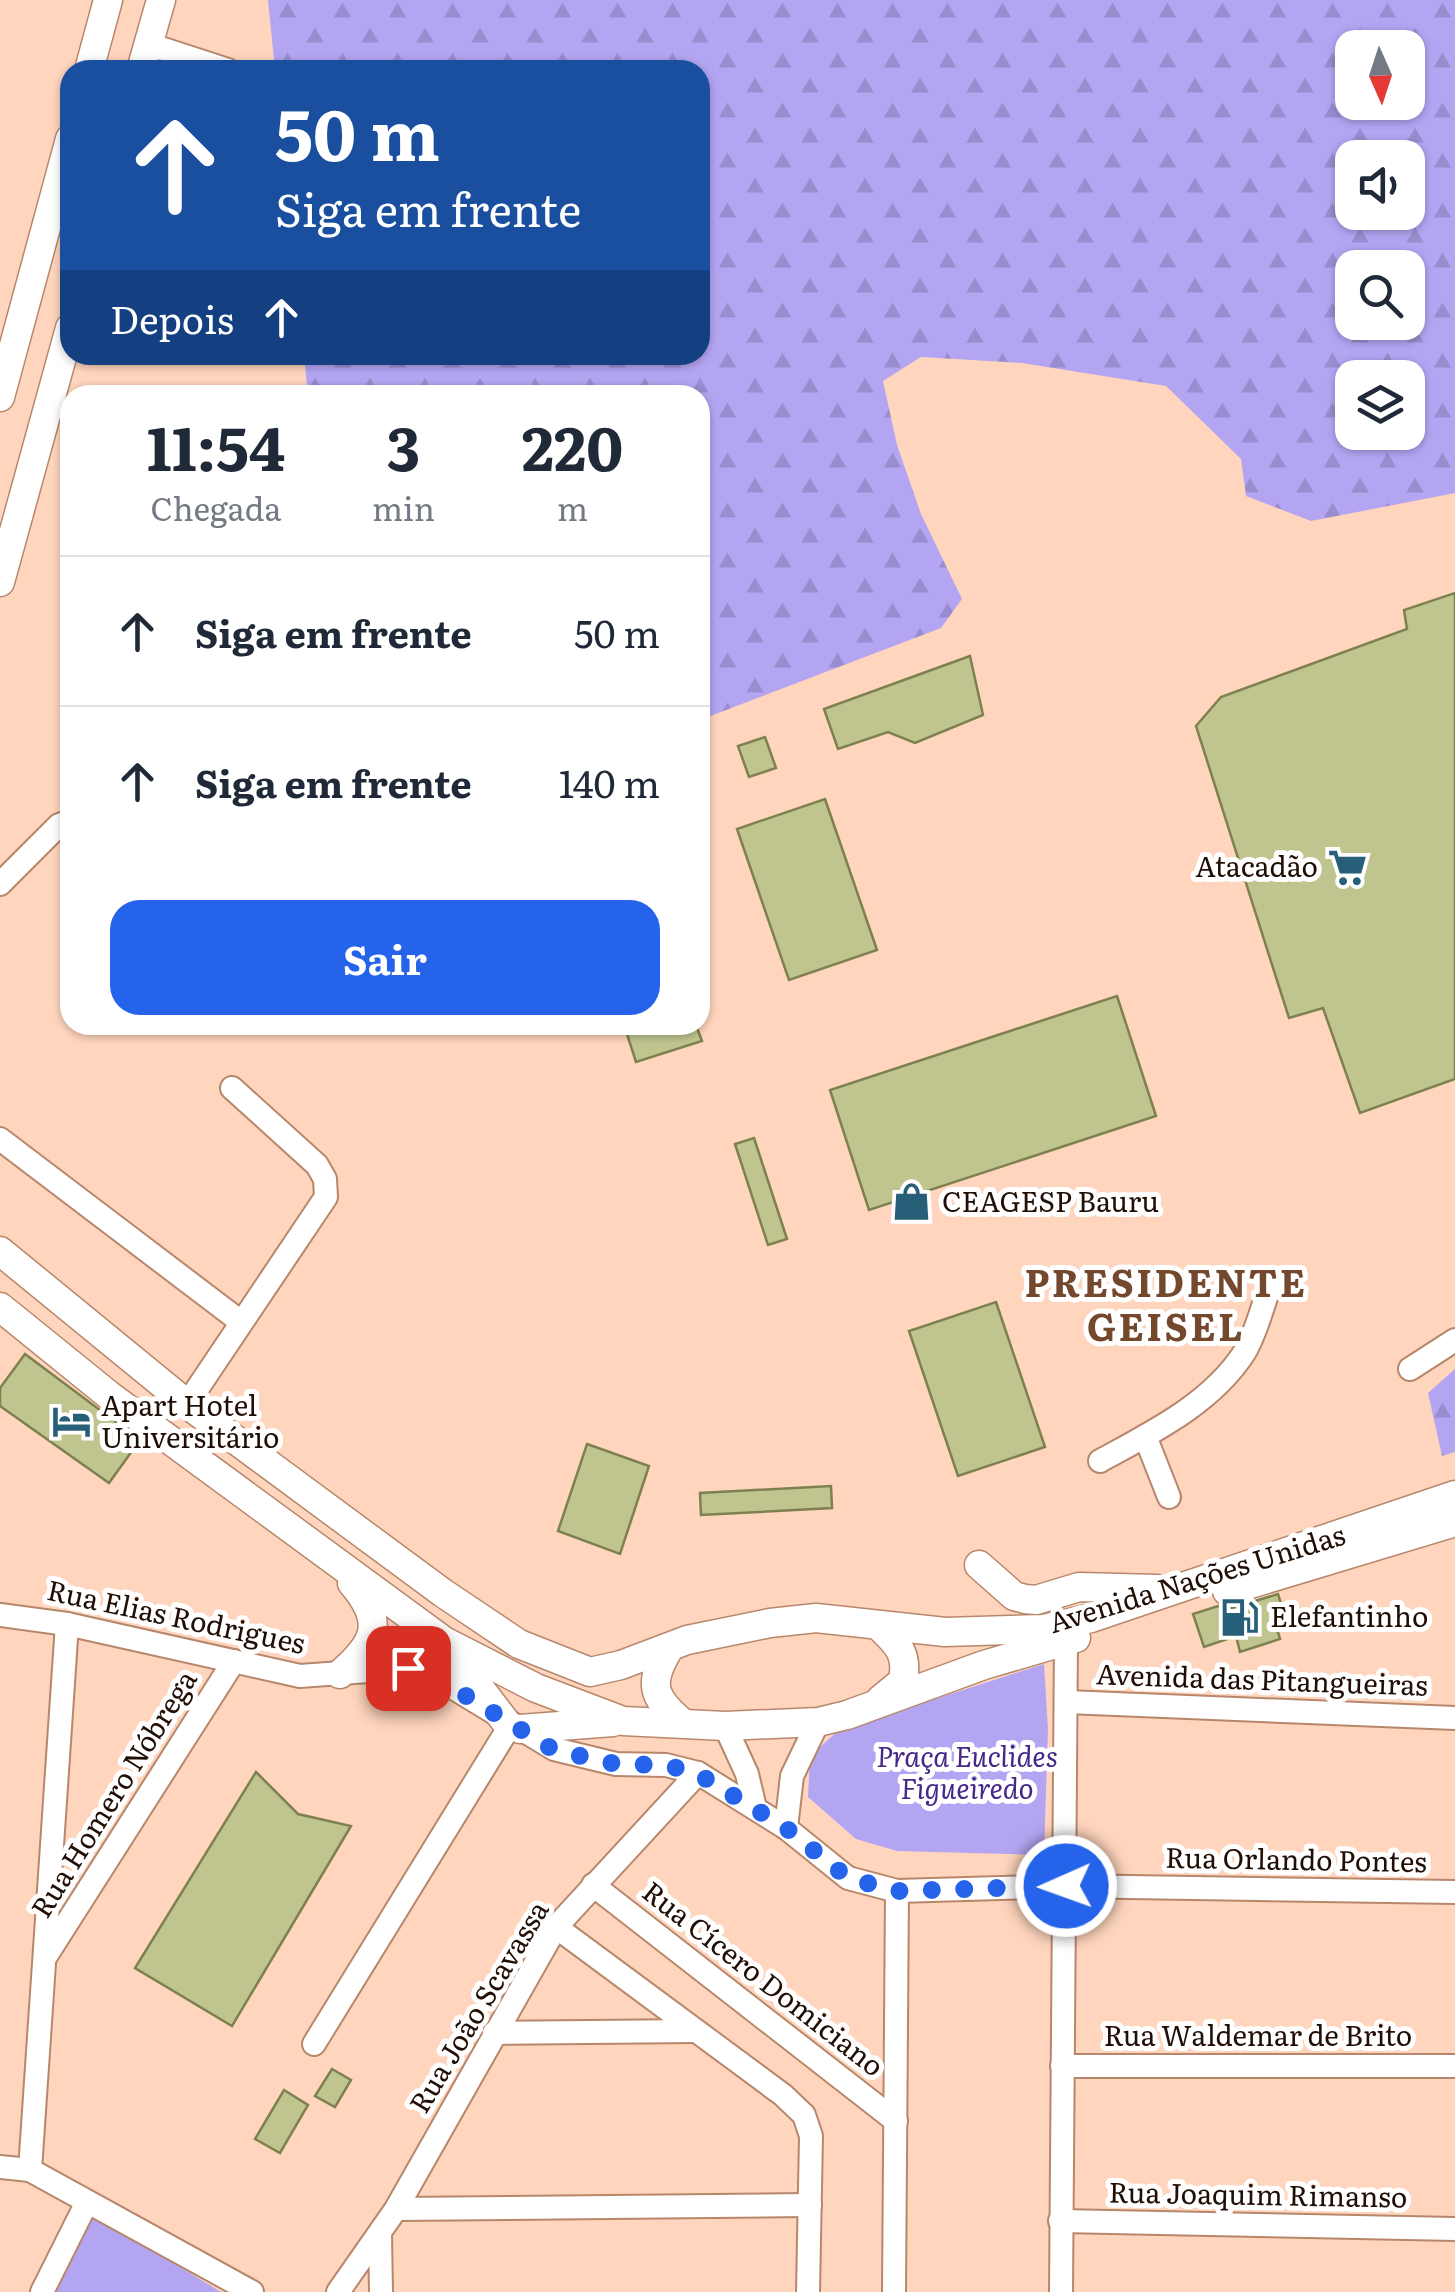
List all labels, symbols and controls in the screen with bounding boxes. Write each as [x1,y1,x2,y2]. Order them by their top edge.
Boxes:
north arrow [1335,30,1425,120]
map controls [1335,30,1425,450]
text: 50 m [275,79,440,183]
icon: ahead [110,100,240,230]
button: sound [1335,140,1425,230]
text: Siga em frente [275,174,581,241]
button: search [1335,250,1425,340]
text: Depois [110,289,234,346]
icon: ahead [254,290,309,345]
button: layers [1335,360,1425,450]
text: 11:54 [147,400,285,489]
text: 3 [387,400,420,489]
text: 220 [522,400,623,489]
text: Chegada [150,483,282,531]
text: min [372,483,435,531]
text: m [557,483,588,531]
text: Siga em frente [195,603,472,660]
text: 50 m [574,603,660,660]
icon: ahead [110,604,165,659]
text: Siga em frente [195,753,472,810]
text: 140 m [559,753,660,810]
icon: ahead [110,754,165,809]
place label: Atacadão [1195,844,1318,886]
supermarket icon: Atacadão [1327,846,1369,888]
button: Sair [110,900,660,1015]
place label: CEAGESP Bauru [942,1179,1159,1221]
shop icon: CEAGESP Bauru [891,1181,933,1223]
district label: PRESIDENTE GEISEL [1025,1252,1307,1353]
place label: Apart Hotel Universitário [101,1383,280,1457]
hotel icon: Apart Hotel Universitário [50,1401,92,1443]
street label: Avenida Nações Unidas [1043,1512,1350,1642]
street label: Rua Elias Rodrigues [44,1567,309,1663]
place label: Elefantinho [1270,1594,1428,1636]
fuel station icon: Elefantinho [1219,1596,1261,1638]
pin [366,1626,451,1711]
icon: arrive [381,1641,436,1696]
street label: Avenida das Pitangueiras [1096,1651,1429,1705]
street label: Rua Homero Nóbrega [19,1661,206,1925]
park label: Praça Euclides Figueiredo [876,1734,1058,1808]
position arrow [1014,1834,1118,1938]
street label: Rua Orlando Pontes [1165,1835,1427,1881]
street label: Rua Cícero Domiciano [635,1870,894,2085]
street label: Rua João Scavassa [397,1892,557,2120]
street label: Rua Waldemar de Brito [1104,2013,1412,2055]
street label: Rua Joaquim Rimanso [1108,2169,1408,2217]

